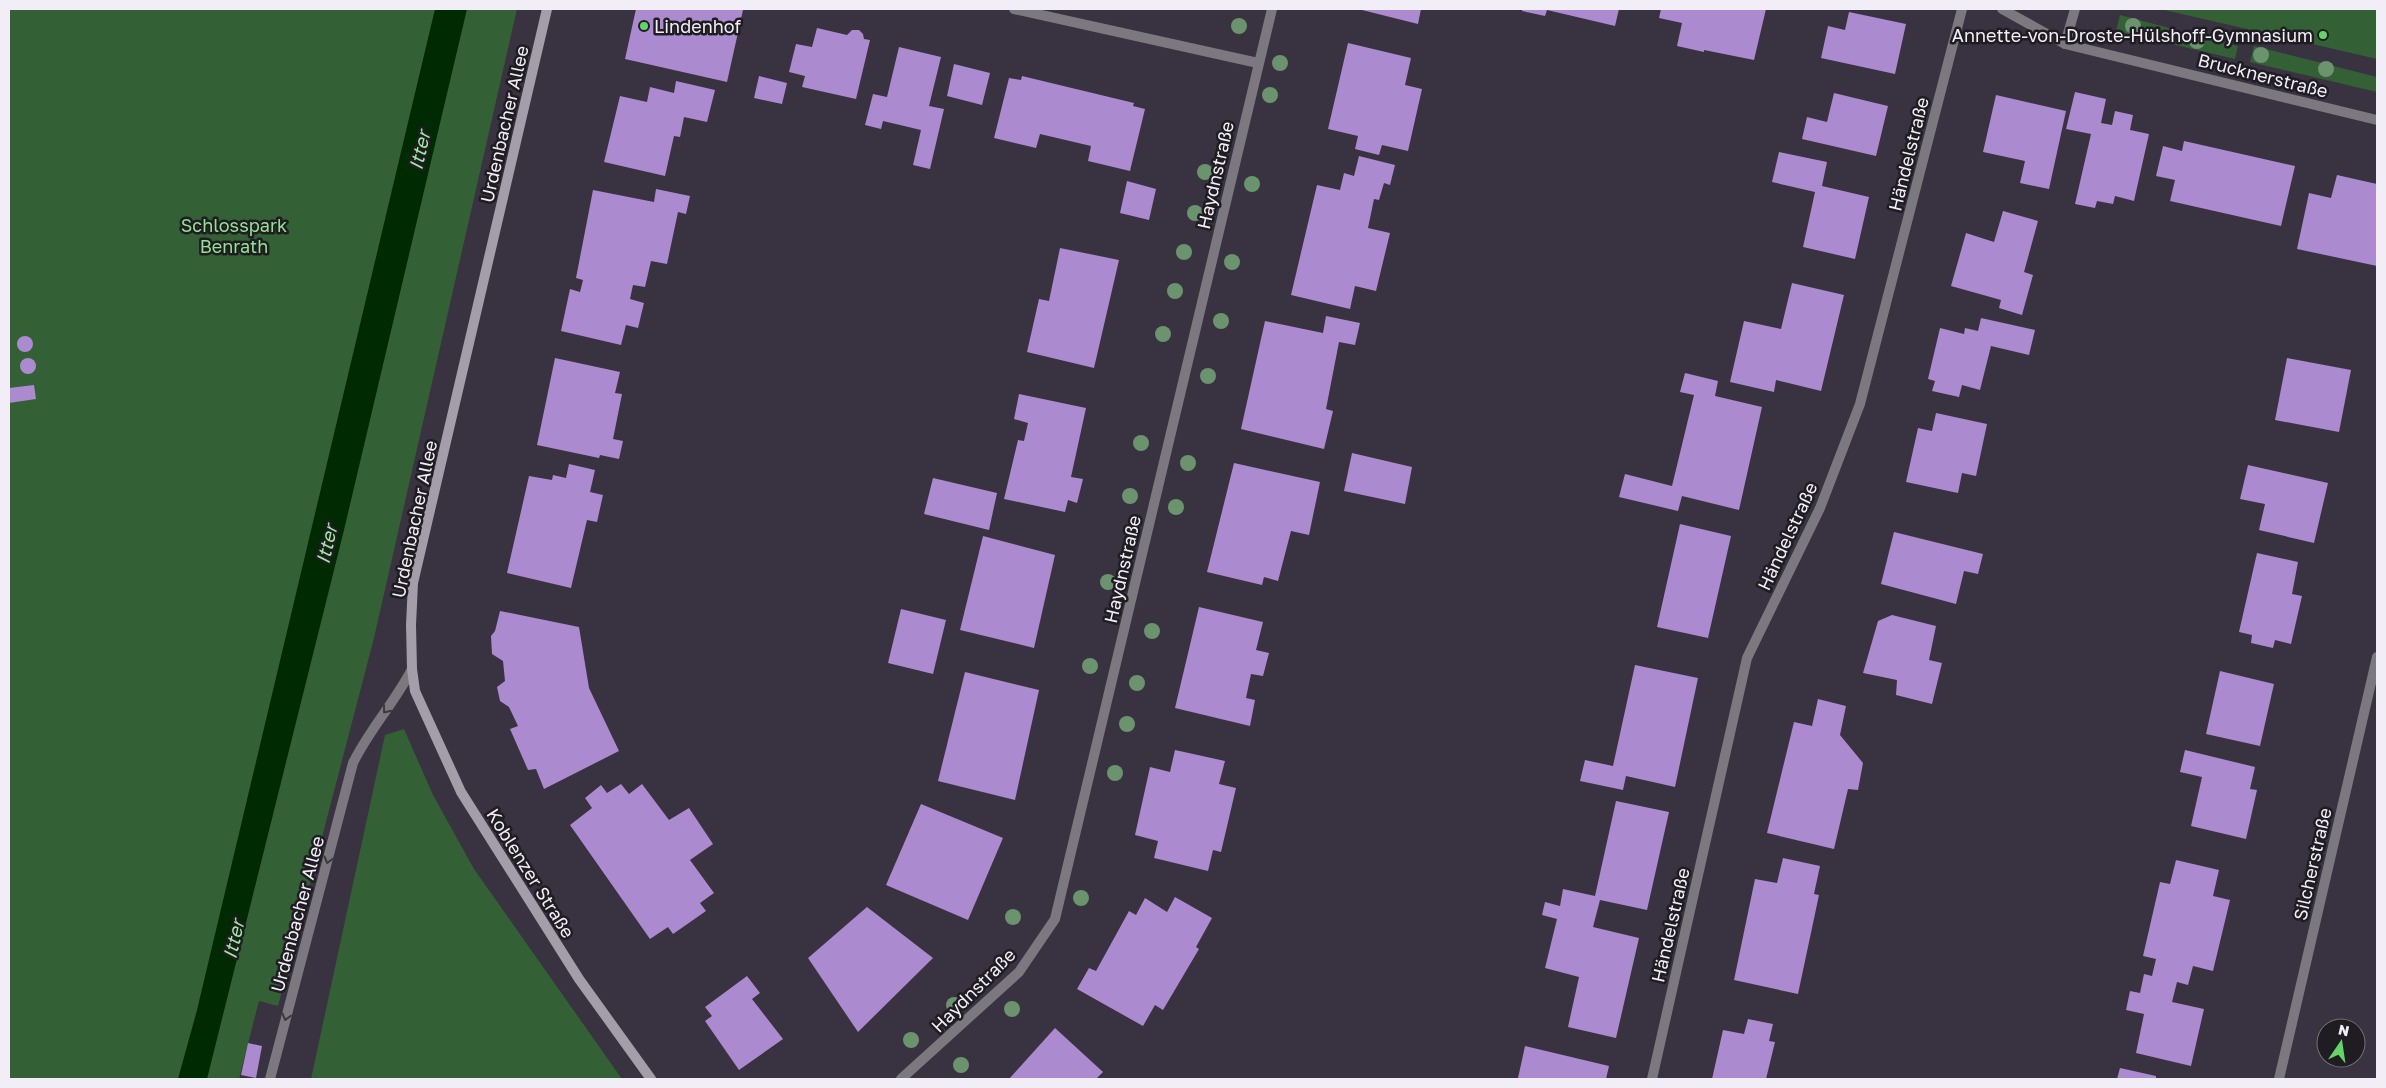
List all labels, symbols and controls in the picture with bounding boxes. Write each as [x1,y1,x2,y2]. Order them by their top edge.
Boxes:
place label: Lindenhof [654,15,741,37]
marker: Lindenhof [638,20,650,32]
place label: Annette-von-Droste-Hülshoff-Gymnasium [1952,24,2313,46]
marker: Annette-von-Droste-Hülshoff-Gymnasium [2317,29,2329,41]
street label: Urdenbacher Allee [475,43,533,205]
street label: Brucknerstraße [2196,48,2330,102]
street label: Händelstraße [1883,95,1933,213]
street label: Haydnstraße [1192,119,1238,231]
water label: Itter [403,126,435,172]
park label: Schlosspark Benrath [181,214,287,257]
street label: Urdenbacher Allee [387,438,441,600]
street label: Händelstraße [1752,478,1822,594]
street label: Haydnstraße [1099,513,1145,625]
water label: Itter [310,520,342,566]
one-way arrow [383,705,392,714]
street label: Koblenzer Straße [482,804,580,942]
street label: Silcherstraße [2288,806,2336,922]
street label: Urdenbacher Allee [266,834,328,994]
one-way arrow [323,855,333,863]
street label: Händelstraße [1646,866,1694,984]
water label: Itter [217,915,249,961]
street label: Haydnstraße [926,943,1020,1037]
one-way arrow [282,1012,292,1020]
north arrow [2316,1018,2366,1068]
text: N [2337,1020,2351,1039]

